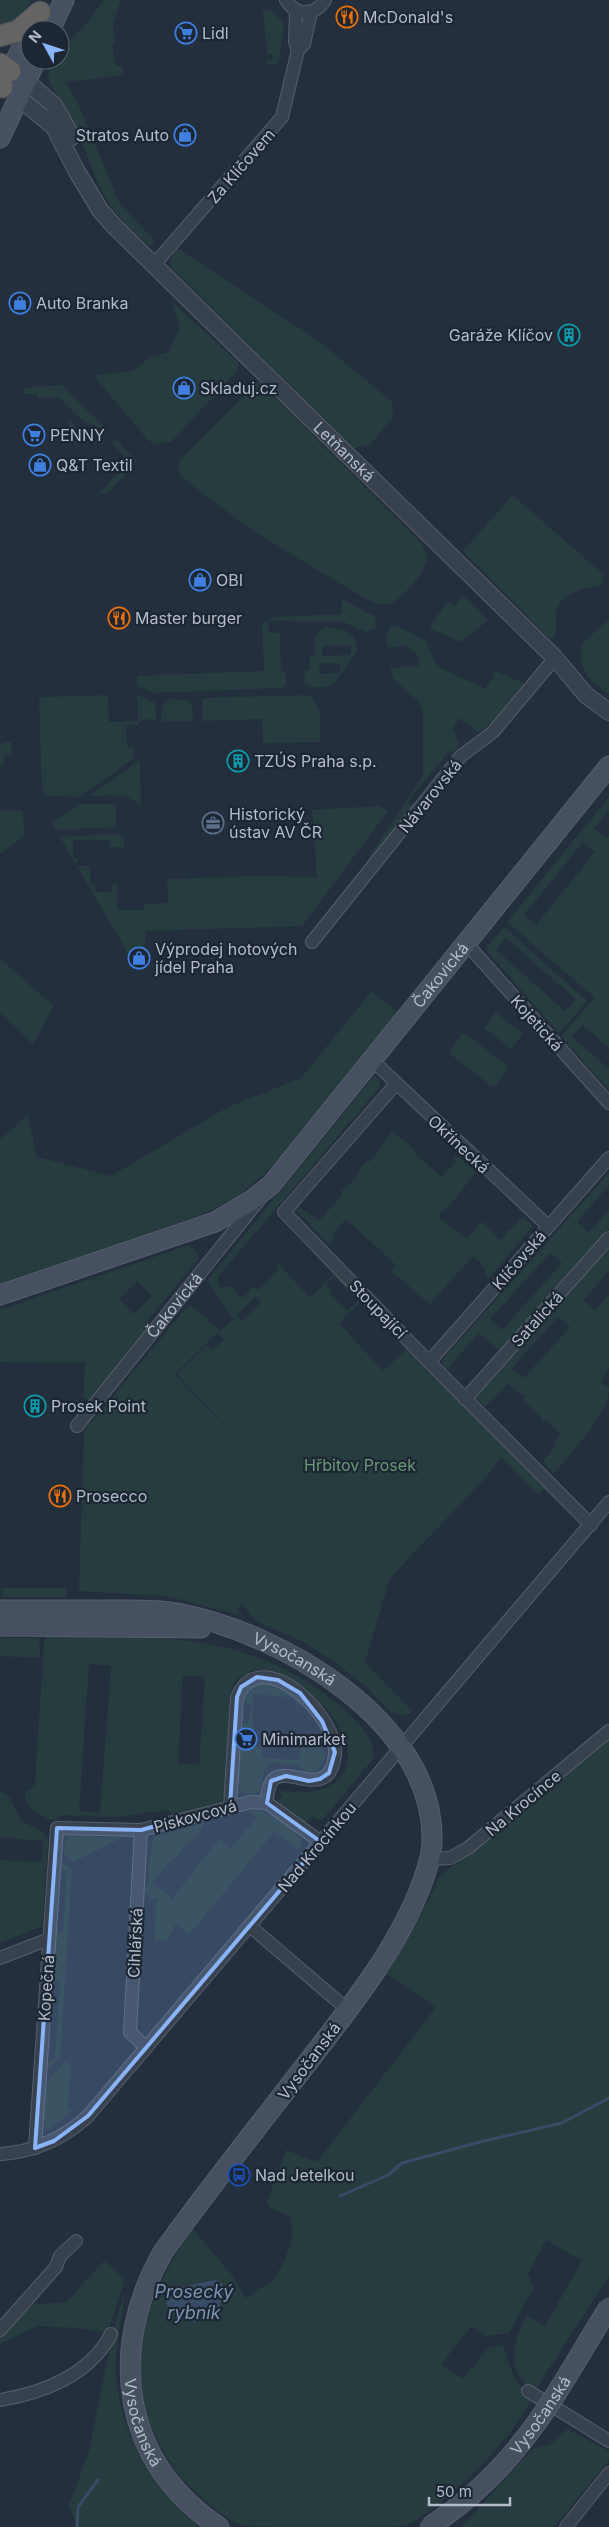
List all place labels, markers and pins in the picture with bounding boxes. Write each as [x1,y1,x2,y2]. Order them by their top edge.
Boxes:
restaurant icon: McDonald's [335,5,359,29]
place label: McDonald's [363,7,453,27]
supermarket icon: Lidl [174,21,198,45]
place label: Lidl [202,23,229,43]
shop icon: Stratos Auto [173,123,197,147]
place label: Stratos Auto [76,125,169,145]
shop icon: Auto Branka [8,291,32,315]
place label: Auto Branka [36,293,128,313]
building icon: Garáže Klíčov [557,323,581,347]
place label: Garáže Klíčov [449,325,553,345]
shop icon: Skladuj.cz [172,376,196,400]
place label: Skladuj.cz [200,378,277,398]
supermarket icon: PENNY [22,423,46,447]
place label: PENNY [50,425,105,445]
shop icon: Q&T Textil [28,453,52,477]
place label: Q&T Textil [56,455,133,475]
shop icon: OBI [188,568,212,592]
place label: OBI [216,570,243,590]
restaurant icon: Master burger [107,606,131,630]
place label: Master burger [135,608,242,628]
building icon: TZÚS Praha s.p. [226,749,250,773]
place label: TZÚS Praha s.p. [254,751,377,771]
place label: Historický ústav AV ČR [229,804,322,842]
office icon: Historický ústav AV ČR [201,811,225,835]
place label: Výprodej hotových jídel Praha [154,939,297,977]
shop icon: Výprodej hotových jídel Praha [127,946,151,970]
building icon: Prosek Point [23,1394,47,1418]
place label: Prosek Point [51,1396,146,1416]
restaurant icon: Prosecco [48,1484,72,1508]
place label: Prosecco [76,1486,147,1506]
supermarket icon: Minimarket [234,1727,258,1751]
place label: Minimarket [262,1729,346,1749]
bus stop icon: Nad Jetelkou [227,2163,251,2187]
place label: Nad Jetelkou [255,2165,355,2185]

